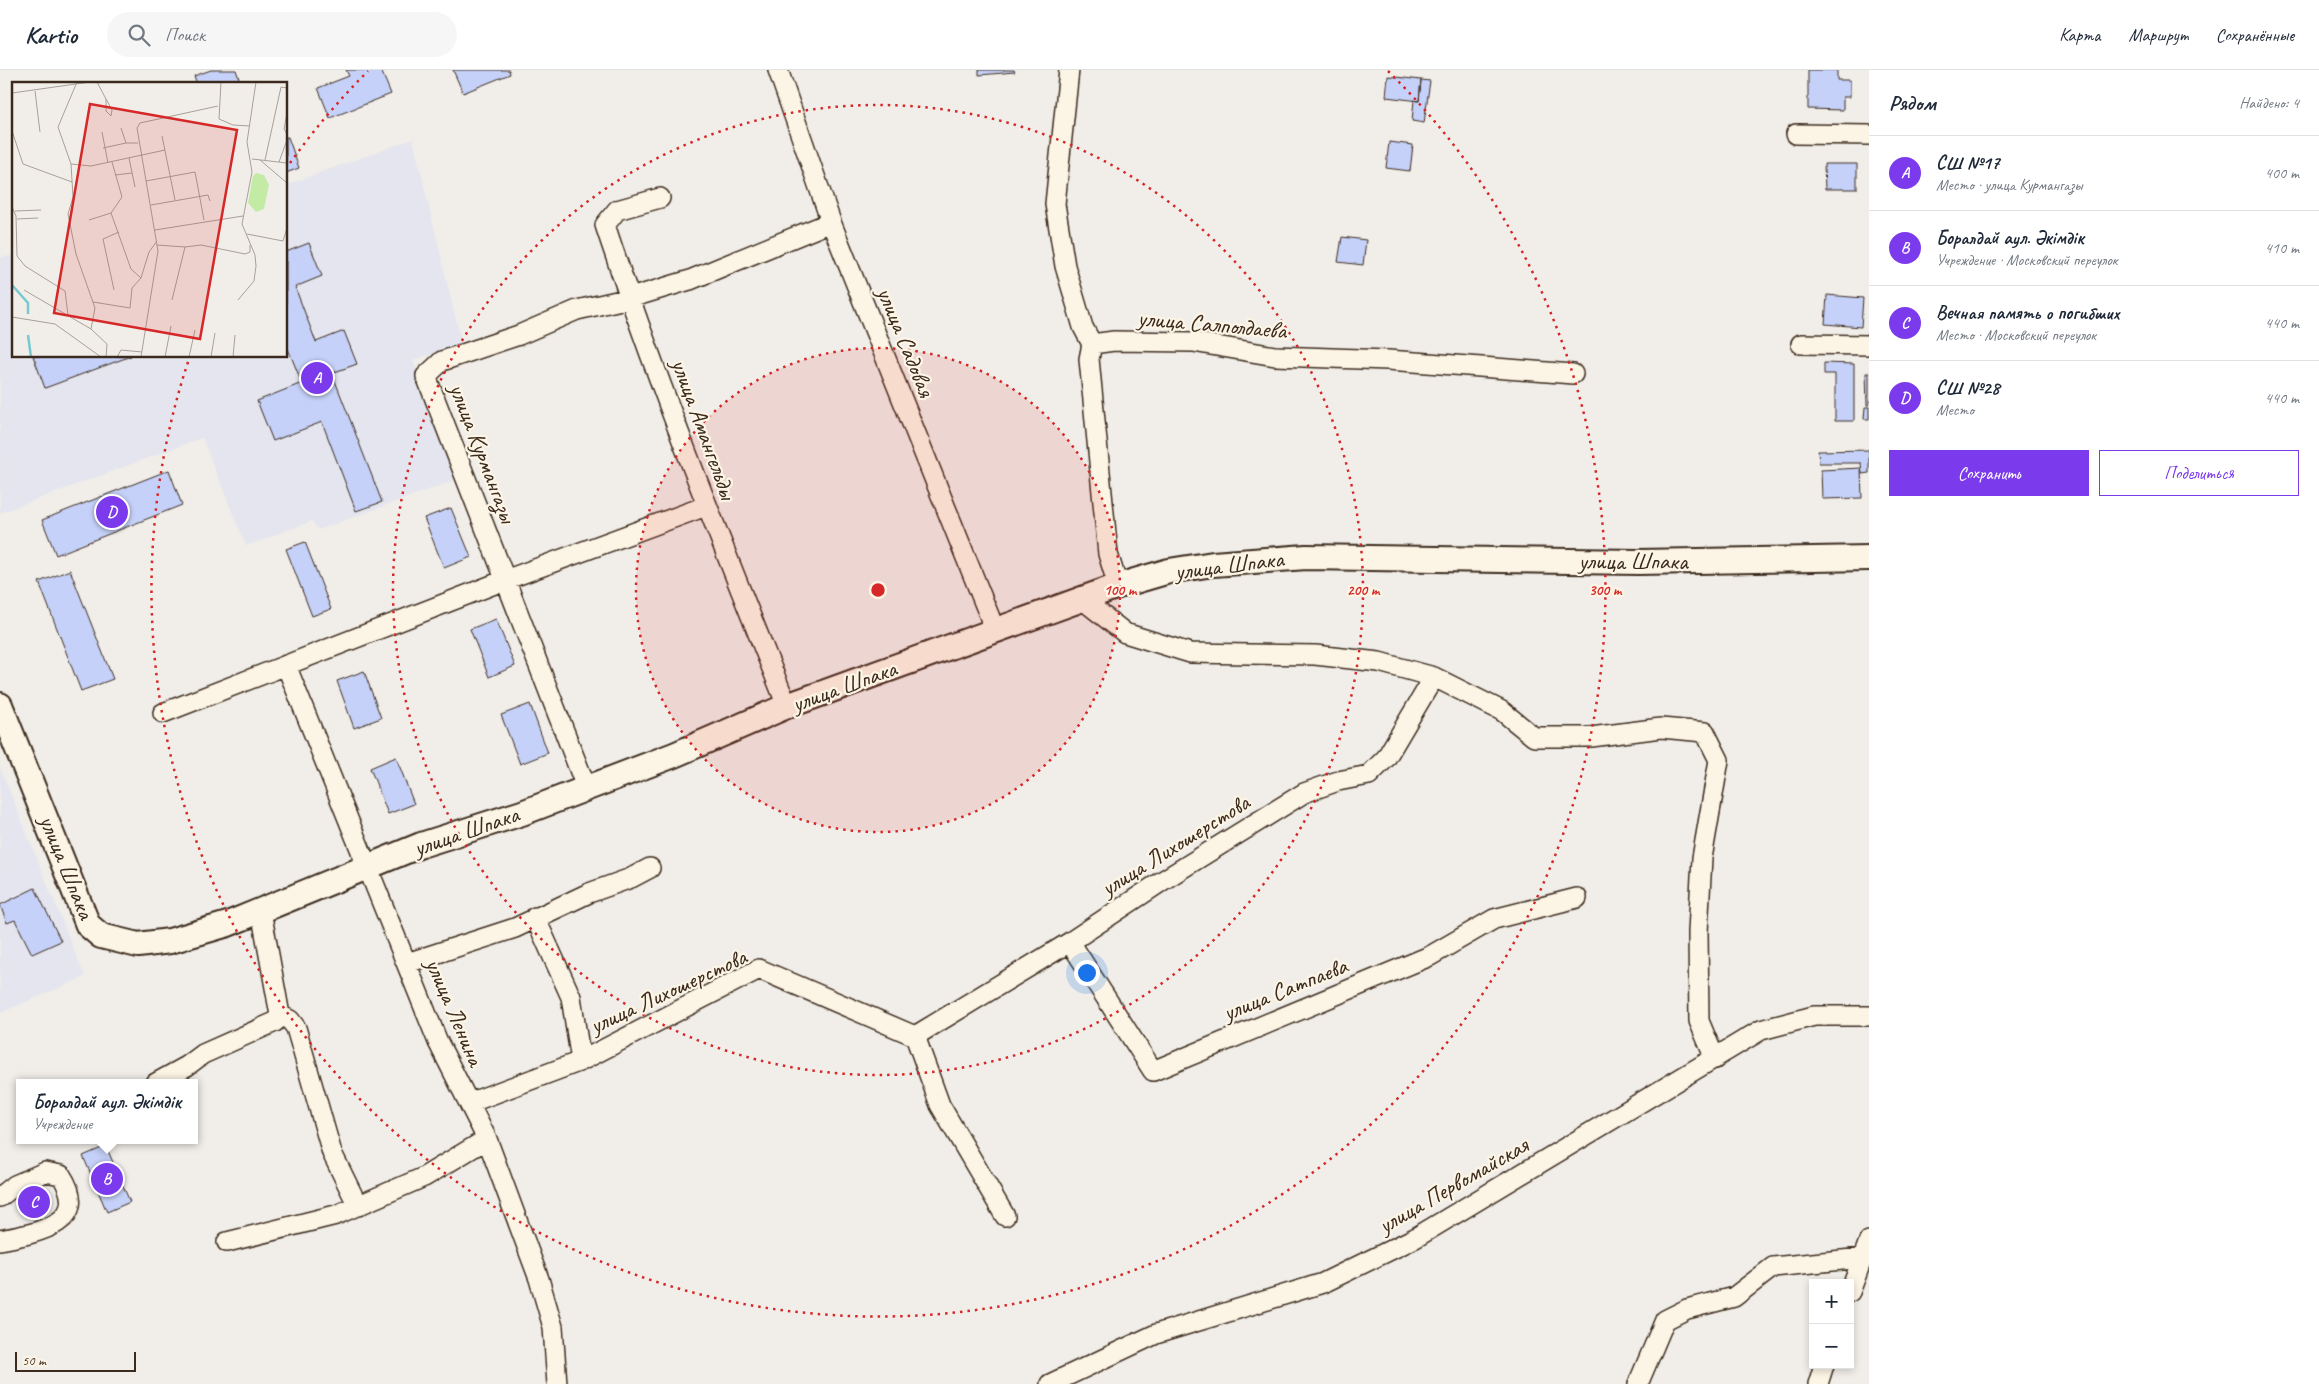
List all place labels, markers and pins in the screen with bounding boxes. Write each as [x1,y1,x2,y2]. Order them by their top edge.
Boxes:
pin: A [301,359,333,397]
pin: D [96,493,128,531]
centre of rings [869,581,887,599]
pin: B [91,1160,123,1198]
pin: C [18,1183,50,1221]

